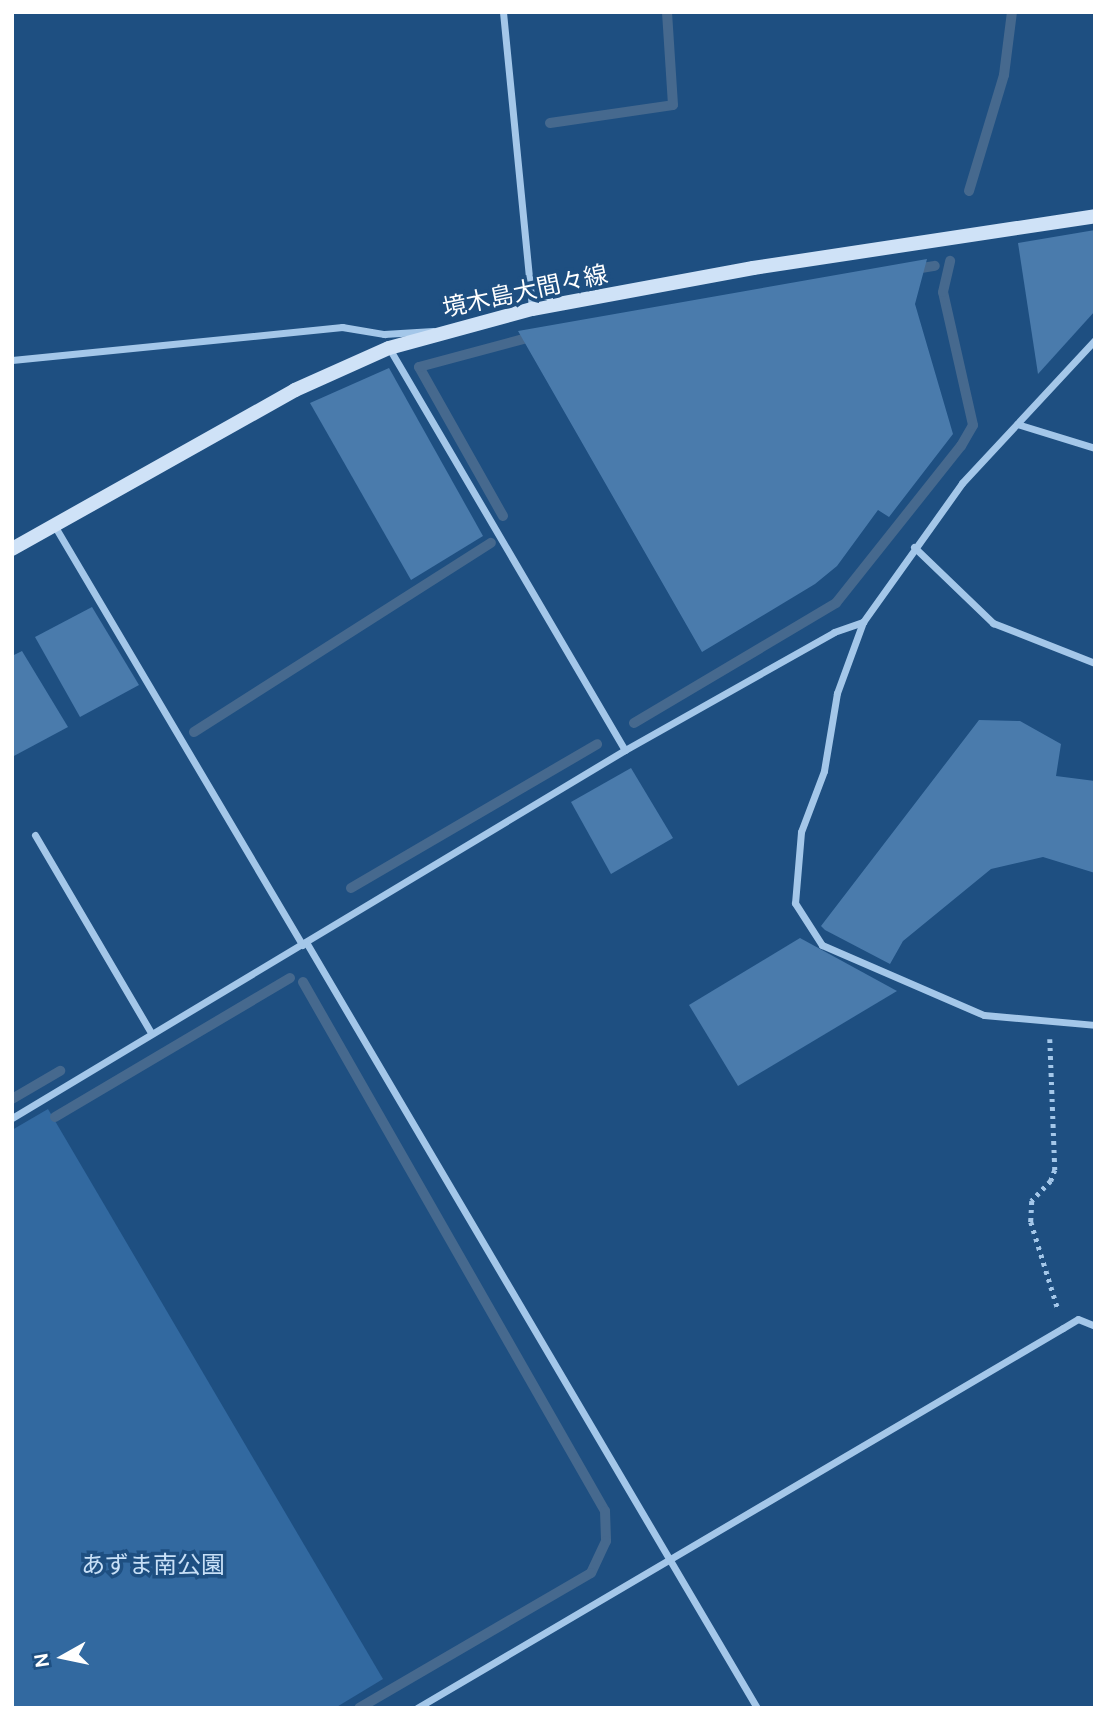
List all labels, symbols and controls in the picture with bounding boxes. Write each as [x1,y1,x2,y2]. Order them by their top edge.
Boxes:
street label: 境木島大間々線 [440,259,610,323]
park label: あずま南公園 [81,1551,225,1579]
north arrow [28,1622,98,1692]
text: N [28,1652,55,1669]

